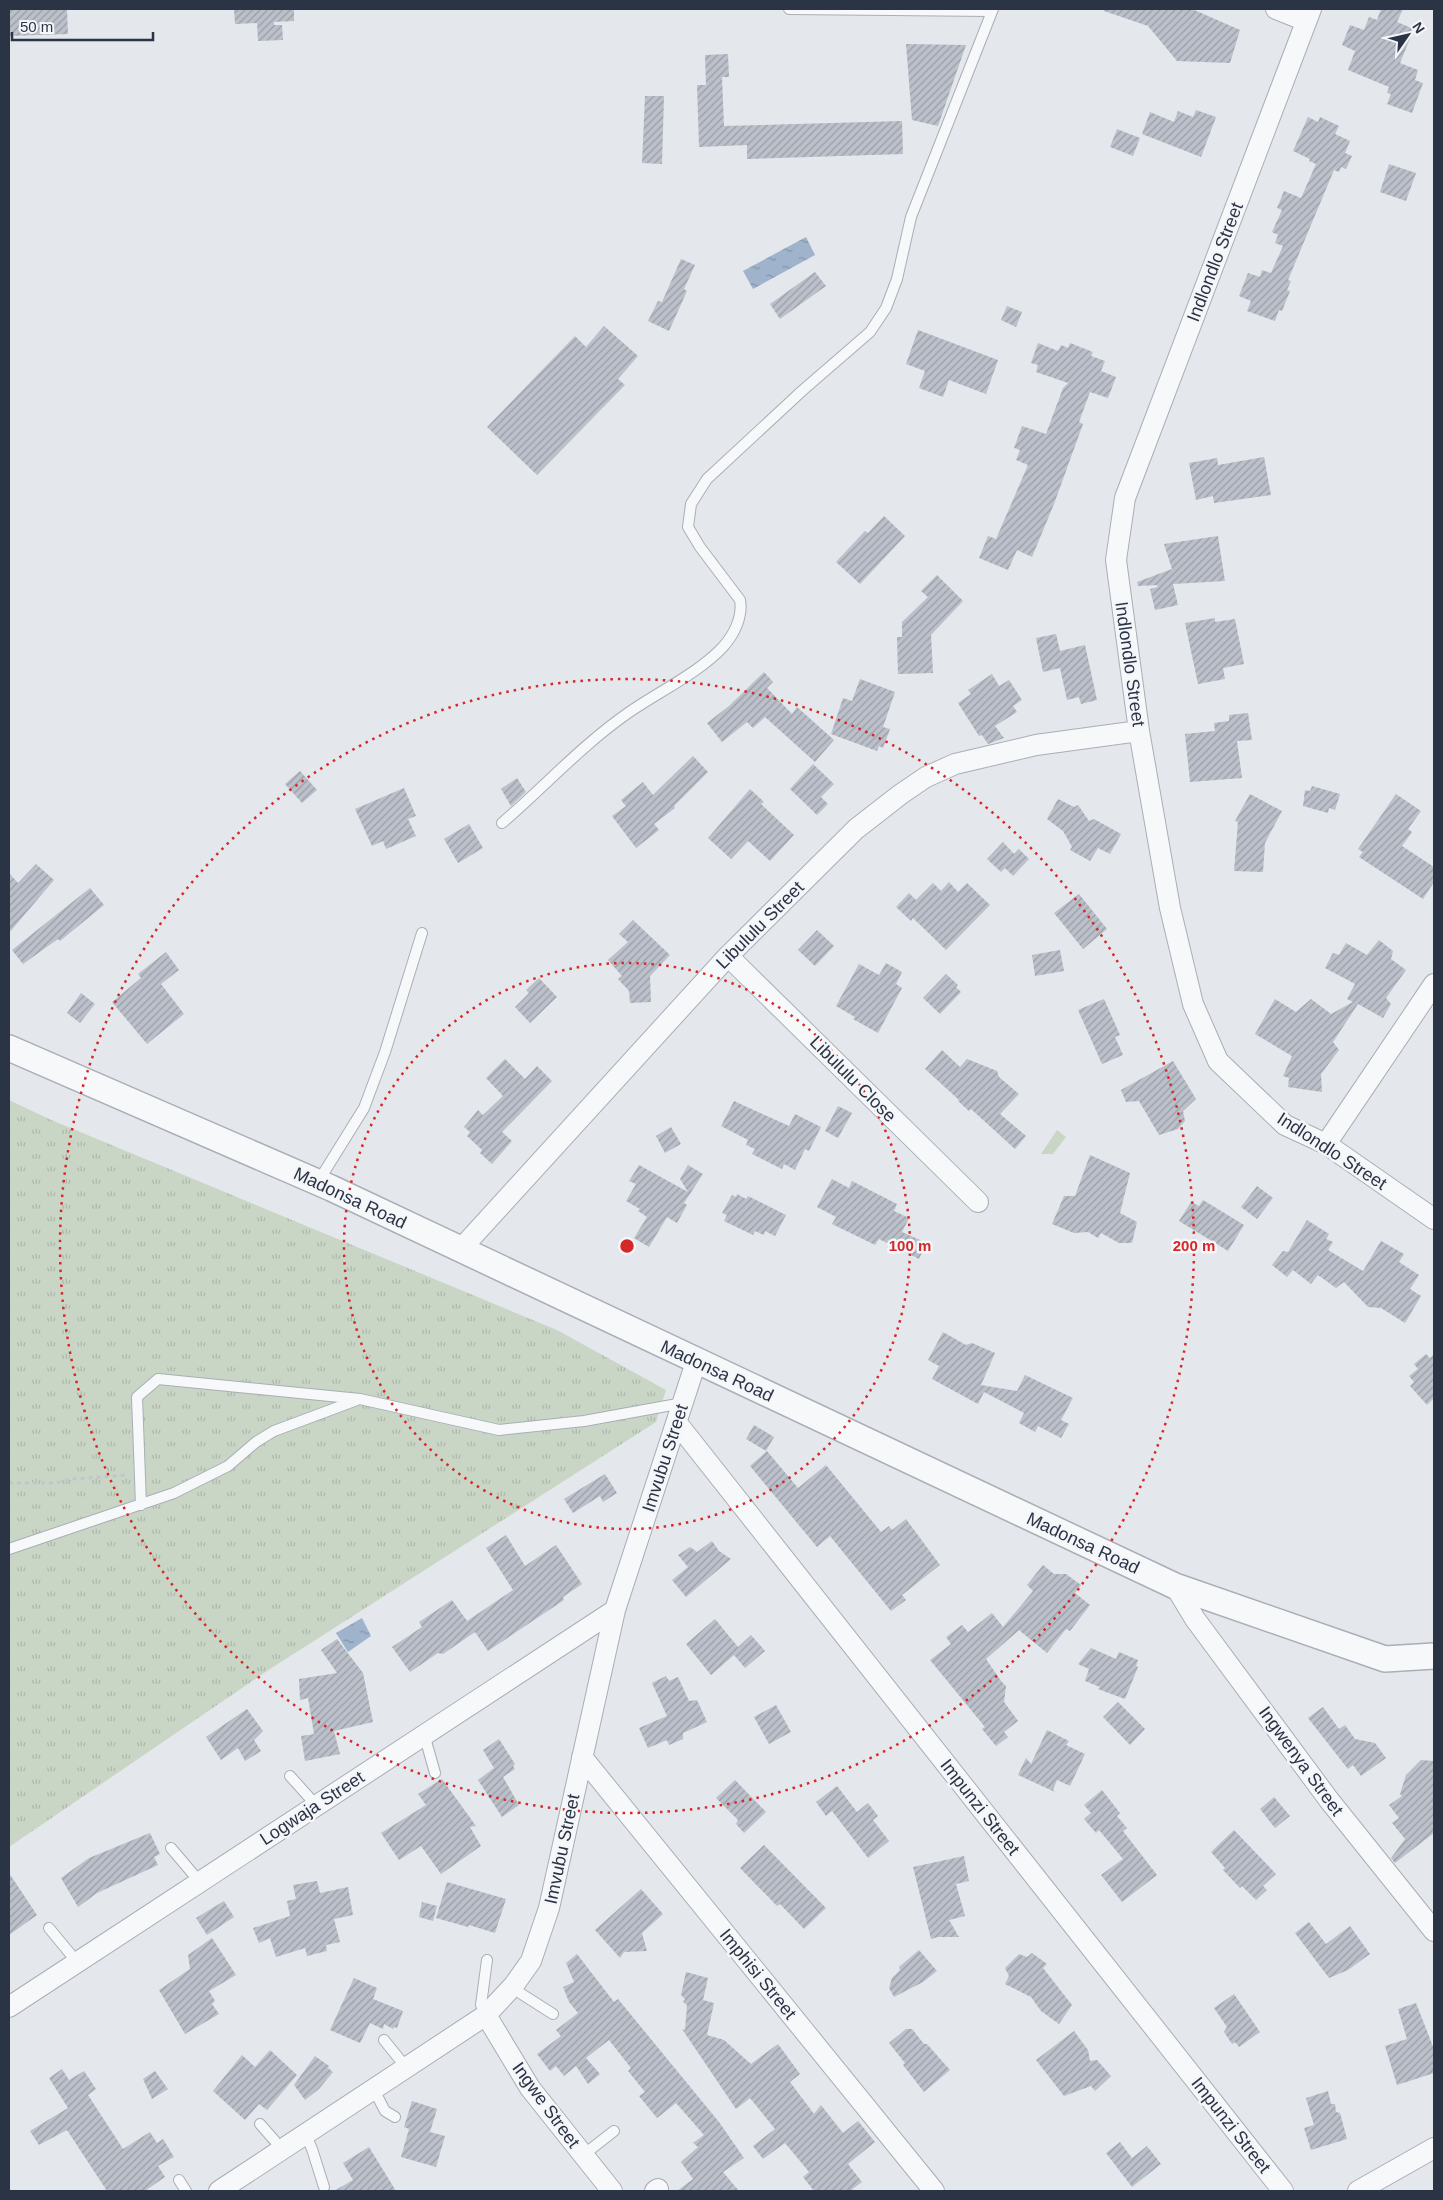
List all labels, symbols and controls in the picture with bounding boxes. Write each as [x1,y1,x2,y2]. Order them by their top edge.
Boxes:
scale bar [12,10,154,42]
north arrow [1383,10,1433,60]
text: 50 m [20,18,53,35]
text: N [1409,19,1428,36]
street label: Indlondlo Street [1183,200,1247,324]
street label: Indlondlo Street [1111,600,1149,728]
street label: Libululu Street [712,877,808,973]
street label: Libululu Close [806,1032,900,1126]
street label: Indlondlo Street [1274,1108,1390,1194]
street label: Madonsa Road [290,1163,410,1233]
centre of rings [618,1237,636,1255]
text: 100 m [889,1237,931,1254]
text: 200 m [1173,1237,1215,1254]
street label: Madonsa Road [657,1336,777,1406]
street label: Imvubu Street [638,1402,692,1514]
street label: Madonsa Road [1023,1508,1143,1578]
street label: Ingwenya Street [1255,1703,1347,1819]
street label: Impunzi Street [936,1755,1024,1859]
street label: Logwaja Street [256,1767,368,1849]
street label: Imvubu Street [541,1792,583,1906]
street label: Imphisi Street [716,1925,800,2023]
street label: Ingwe Street [508,2058,584,2152]
street label: Impunzi Street [1187,2073,1275,2177]

